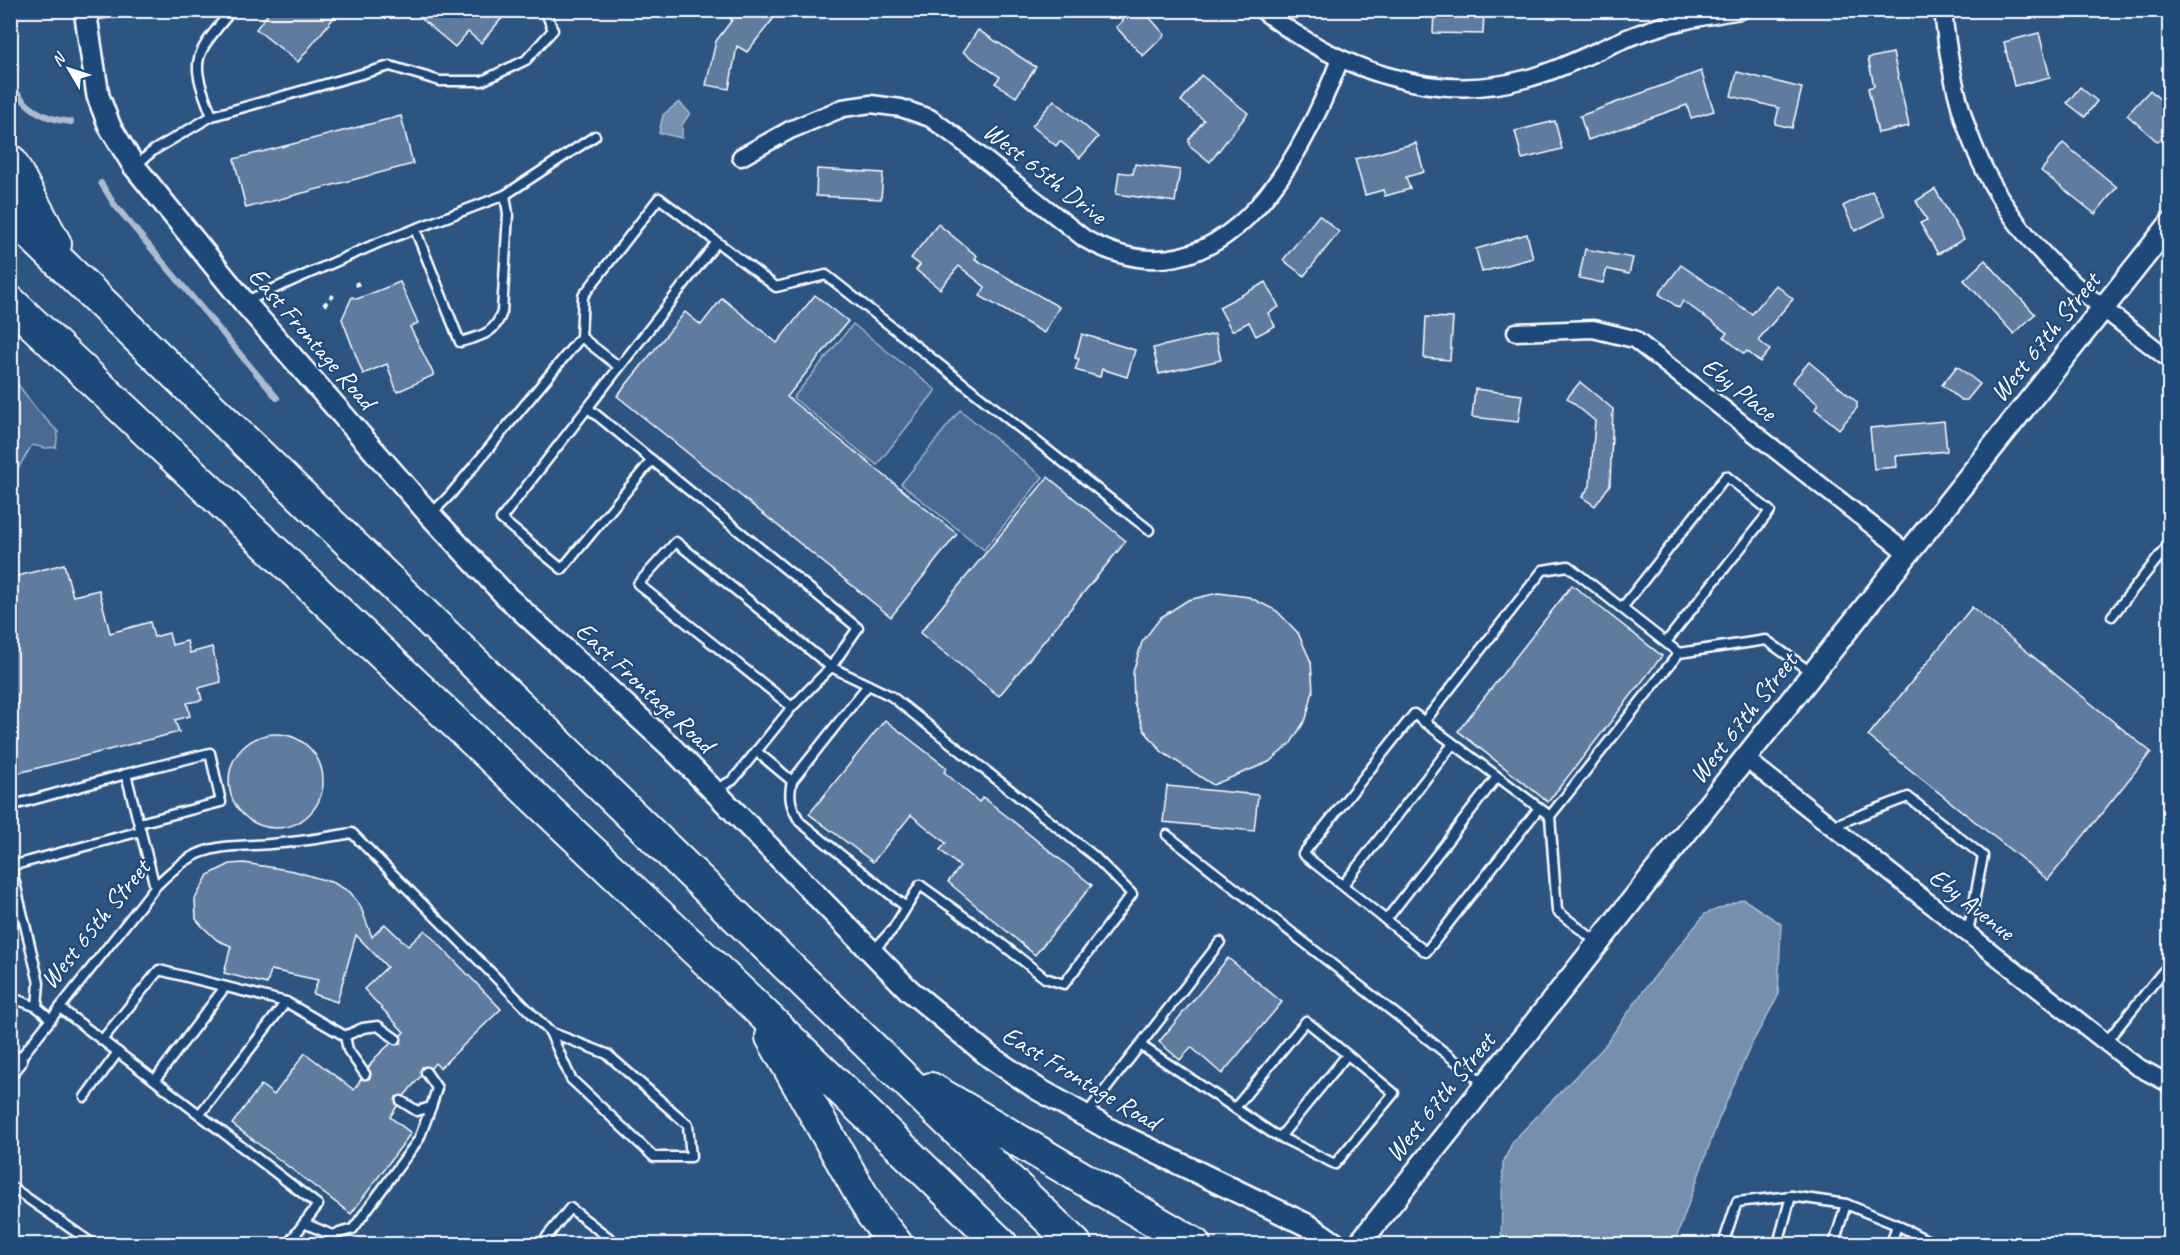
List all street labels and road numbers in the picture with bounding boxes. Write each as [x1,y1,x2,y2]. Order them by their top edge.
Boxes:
street label: West 65th Drive [977,114,1115,232]
street label: East Frontage Road [241,260,385,419]
street label: West 67th Street [1983,264,2109,409]
street label: Eby Place [1695,350,1784,429]
street label: East Frontage Road [569,614,724,762]
street label: West 67th Street [1682,644,1806,790]
street label: West 65th Street [33,851,159,996]
street label: Eby Avenue [1922,860,2023,949]
street label: East Frontage Road [996,1018,1169,1140]
street label: West 67th Street [1378,1024,1504,1169]

